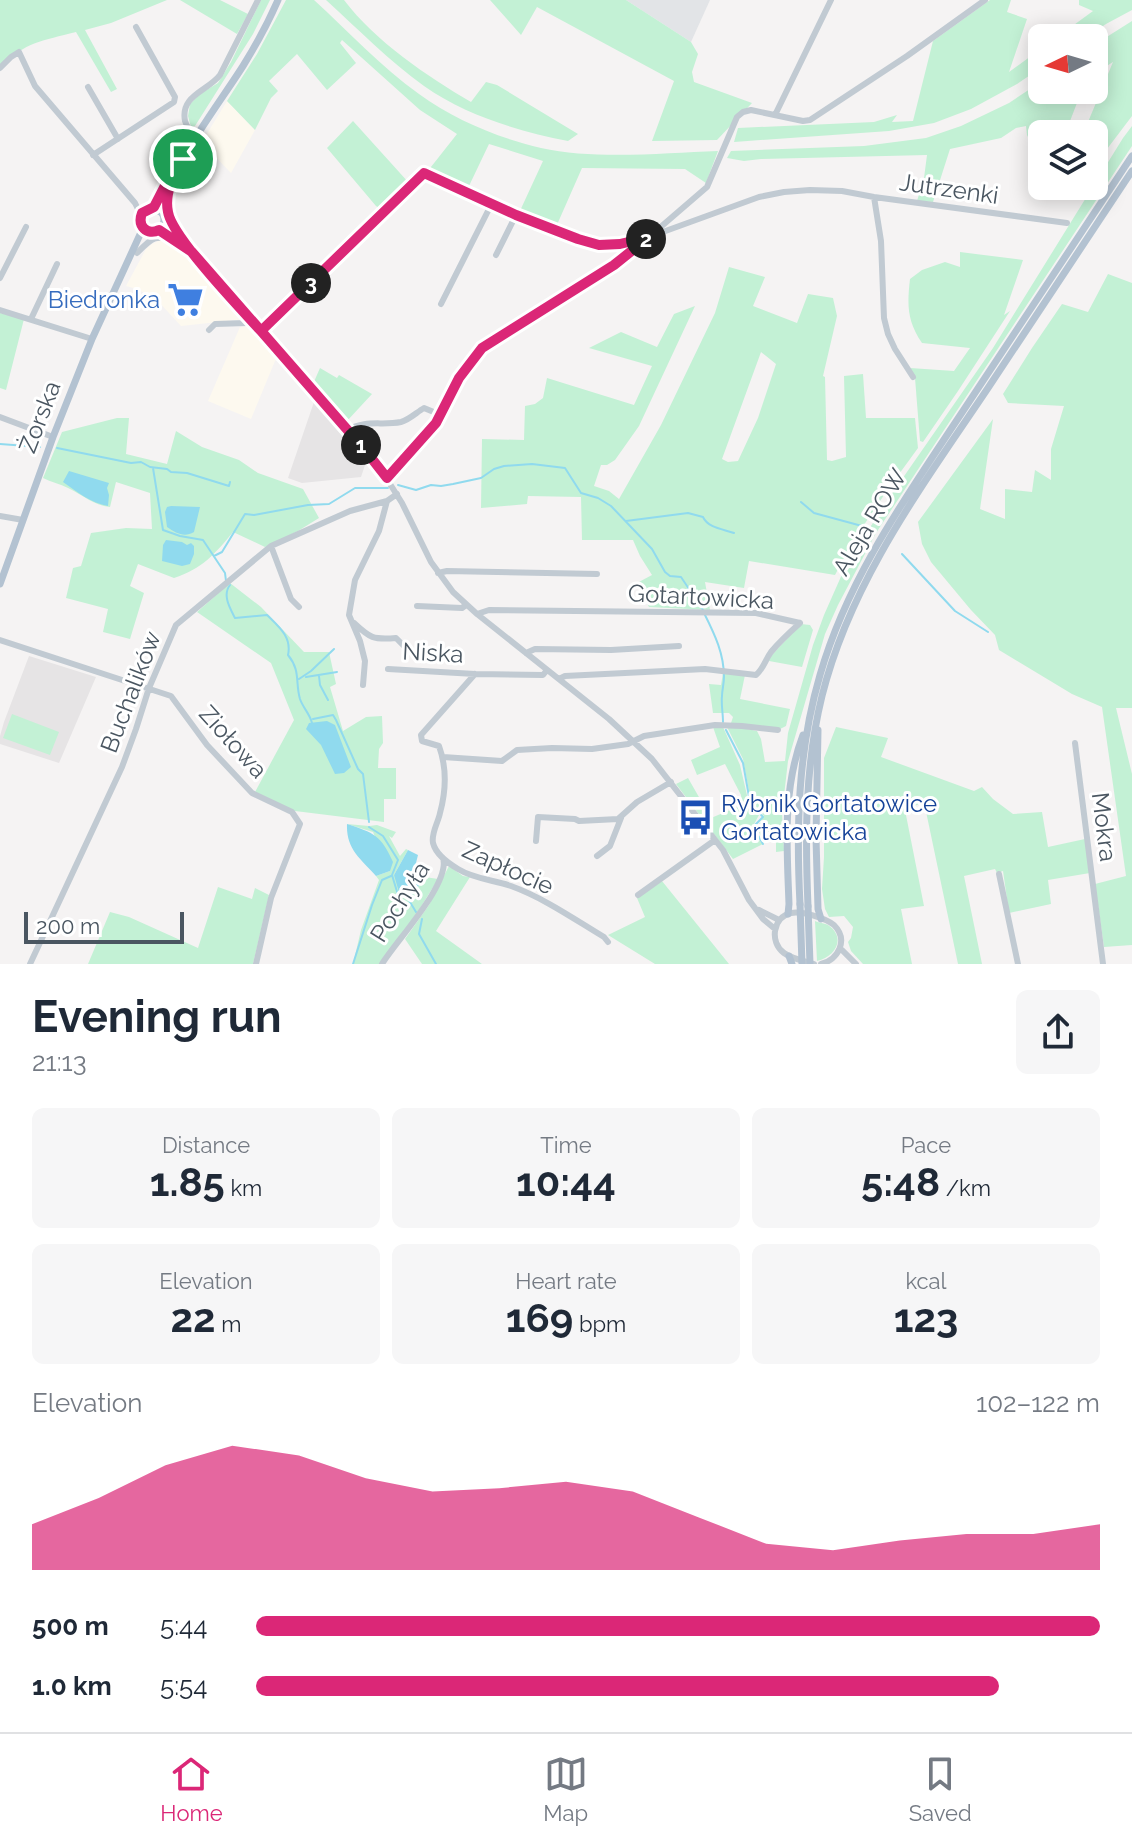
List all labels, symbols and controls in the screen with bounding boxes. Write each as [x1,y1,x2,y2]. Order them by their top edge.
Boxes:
north arrow [1028,24,1108,104]
map controls [1028,24,1108,200]
button: layers [1028,120,1108,200]
pin [149,125,217,193]
icon: arrive [161,137,205,181]
street label: Jutrzenki [898,167,1000,210]
pin: 2 [626,219,666,259]
text: 2 [640,226,652,252]
pin: 3 [291,263,331,303]
text: 3 [305,270,317,296]
supermarket icon: Biedronka [167,281,205,319]
place label: Biedronka [48,285,160,314]
street label: Żorska [13,377,66,457]
pin: 1 [341,425,381,465]
text: 1 [356,432,366,458]
street label: Aleja ROW [826,463,913,580]
street label: Gotartowicka [627,578,775,615]
street label: Buchalików [94,627,167,757]
street label: Niska [402,636,464,669]
street label: Ziołowa [193,699,274,784]
place label: Rybnik Gortatowice Gortatowicka [721,789,937,846]
street label: Mokra [1086,791,1123,863]
bus stop icon: Rybnik Gortatowice Gortatowicka [676,799,714,837]
street label: Zapłocie [458,835,558,900]
street label: Pochyła [364,856,435,947]
scale bar [24,908,184,944]
text: 200 m [36,913,100,939]
button: share [1016,990,1100,1074]
text: Evening run [32,991,281,1042]
text: 21:13 [32,1047,87,1077]
text: Distance [162,1132,250,1158]
text: Time [540,1132,592,1158]
text: Pace [901,1132,951,1158]
text: 1.85 [150,1158,225,1205]
text: 10:44 [516,1158,616,1205]
text: 5:48 [861,1158,940,1205]
text: km [225,1175,262,1201]
text: /km [940,1175,991,1201]
text: Elevation [159,1268,253,1294]
text: Heart rate [515,1268,617,1294]
text: kcal [905,1268,947,1294]
text: 22 [171,1294,216,1341]
text: 169 [506,1294,573,1341]
text: 123 [894,1294,958,1341]
text: m [216,1311,241,1337]
text: bpm [573,1311,626,1337]
text: Elevation [32,1388,142,1418]
text: 102–122 m [976,1388,1100,1418]
text: 500 m [32,1611,109,1641]
text: 5:44 [160,1611,207,1641]
text: 1.0 km [32,1671,112,1701]
text: 5:54 [160,1671,207,1701]
tab: Home [160,1752,223,1826]
tab: Map [543,1752,588,1826]
tab: Saved [909,1752,972,1826]

